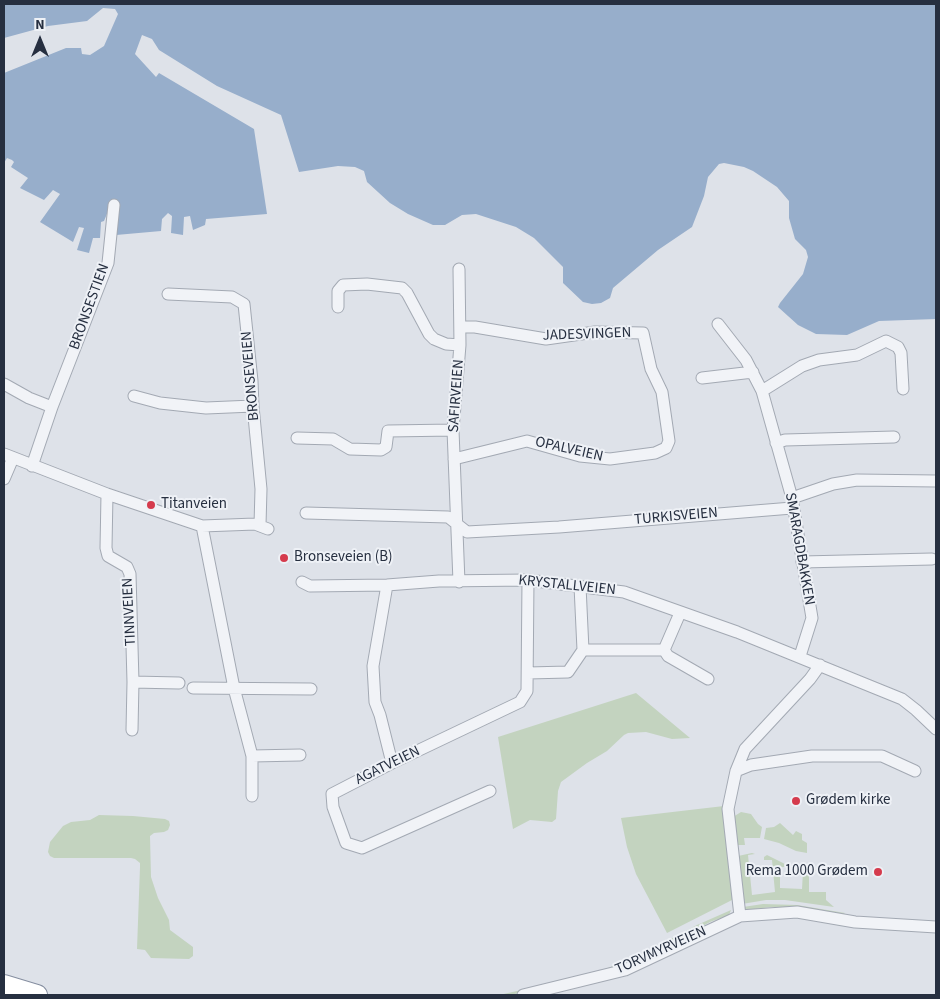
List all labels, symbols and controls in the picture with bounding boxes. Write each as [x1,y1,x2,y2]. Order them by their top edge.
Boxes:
north arrow [15,15,65,65]
text: N [35,15,45,35]
street label: BRONSESTIEN [66,262,114,352]
street label: JADESVINGEN [542,324,632,346]
street label: BRONSEVEIEN [238,330,264,422]
street label: SAFIRVEIEN [445,359,469,433]
street label: OPALVEIEN [533,433,605,467]
street label: SMARAGDBAKKEN [780,491,818,607]
place label: Titanveien [161,496,227,514]
marker: Titanveien [145,499,157,511]
street label: TURKISVEIEN [633,504,719,530]
place label: Bronseveien (B) [294,549,393,567]
marker: Bronseveien (B) [278,552,290,564]
street label: KRYSTALLVEIEN [517,572,617,600]
street label: TINNVEIEN [119,577,141,647]
street label: AGATVEIEN [353,743,423,789]
place label: Grødem kirke [806,792,891,810]
marker: Grødem kirke [790,795,802,807]
place label: Rema 1000 Grødem [746,863,868,881]
marker: Rema 1000 Grødem [872,866,884,878]
street label: TORVMYRVEIEN [613,923,709,979]

